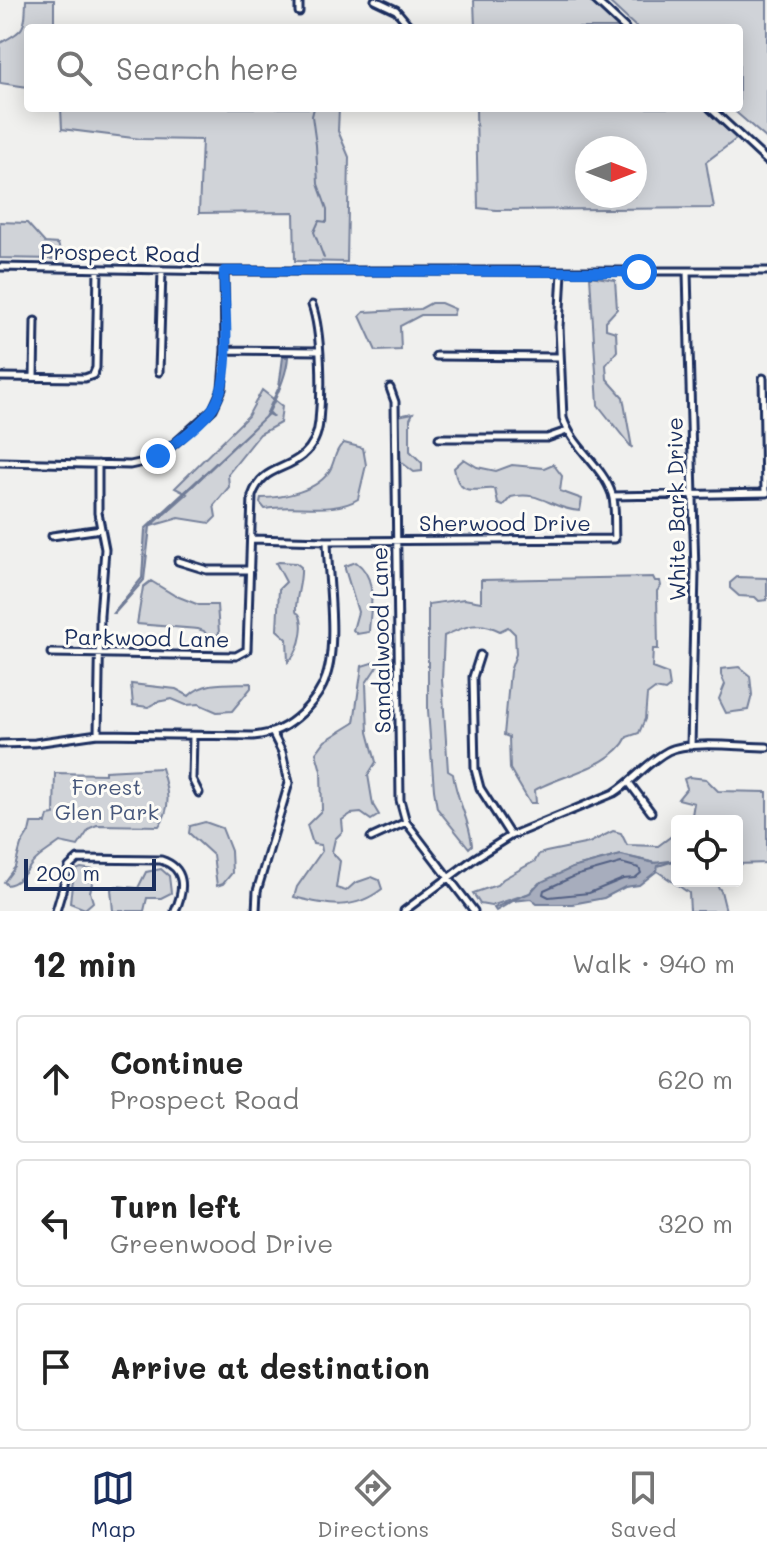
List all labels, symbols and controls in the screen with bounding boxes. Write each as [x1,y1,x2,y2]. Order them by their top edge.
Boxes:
search box [24,24,743,112]
icon: search [52,46,96,90]
text: Search here [116,48,299,88]
north arrow [575,136,647,208]
street label: Prospect Road [40,237,200,268]
route start [621,254,657,290]
street label: White Bark Drive [659,417,692,601]
route end [140,438,176,474]
street label: Sherwood Drive [419,508,591,537]
street label: Sandalwood Lane [364,546,397,734]
street label: Parkwood Lane [64,622,230,653]
park label: Forest Glen Park [55,772,159,826]
map controls [671,815,743,887]
button: locate [671,815,743,887]
scale bar [24,855,156,891]
text: 200 m [36,858,100,887]
text: 12 min [32,941,136,986]
text: Walk · 940 m [572,946,735,980]
text: Continue [110,1042,243,1082]
icon: ahead [34,1057,78,1101]
text: 620 m [658,1062,733,1096]
text: Prospect Road [110,1082,299,1116]
text: Turn left [110,1186,241,1226]
icon: left [34,1201,78,1245]
text: 320 m [658,1206,733,1240]
text: Greenwood Drive [110,1226,333,1260]
icon: arrive [34,1345,78,1389]
text: Arrive at destination [110,1347,430,1387]
tab: Map [91,1466,136,1543]
tab: Directions [317,1466,429,1543]
tab: Saved [611,1466,676,1543]

